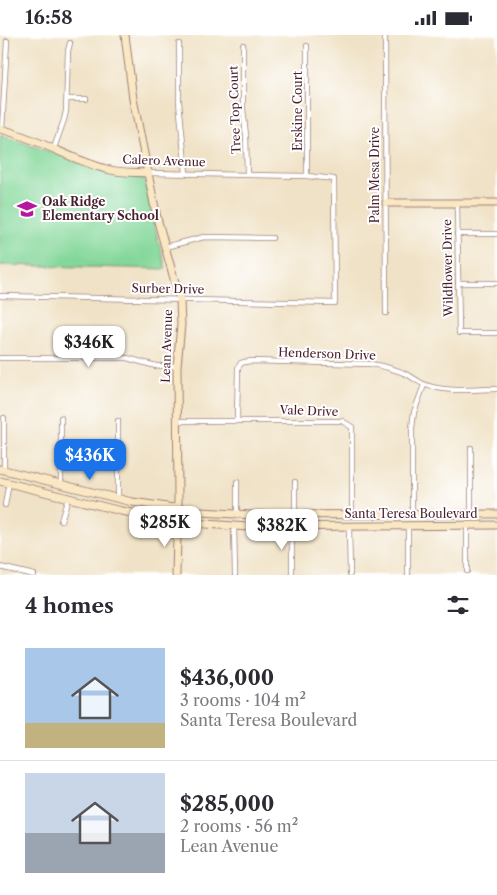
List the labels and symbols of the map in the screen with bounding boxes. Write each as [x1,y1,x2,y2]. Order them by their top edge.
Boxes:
street label: Tree Top Court [225,65,244,155]
street label: Erskine Court [290,70,305,151]
street label: Palm Mesa Drive [367,127,382,223]
street label: Calero Avenue [122,152,206,169]
place label: Oak Ridge Elementary School [42,194,159,223]
school or university icon: Oak Ridge Elementary School [16,198,38,220]
street label: Wildflower Drive [439,219,456,318]
street label: Surber Drive [131,280,205,297]
street label: Lean Avenue [158,309,175,383]
pin: $346K [54,325,124,368]
street label: Henderson Drive [278,344,376,363]
street label: Vale Drive [278,402,339,419]
pin: $436K [55,439,125,481]
pin: $285K [130,505,200,548]
street label: Santa Teresa Boulevard [345,506,478,521]
pin: $382K [247,509,317,551]

